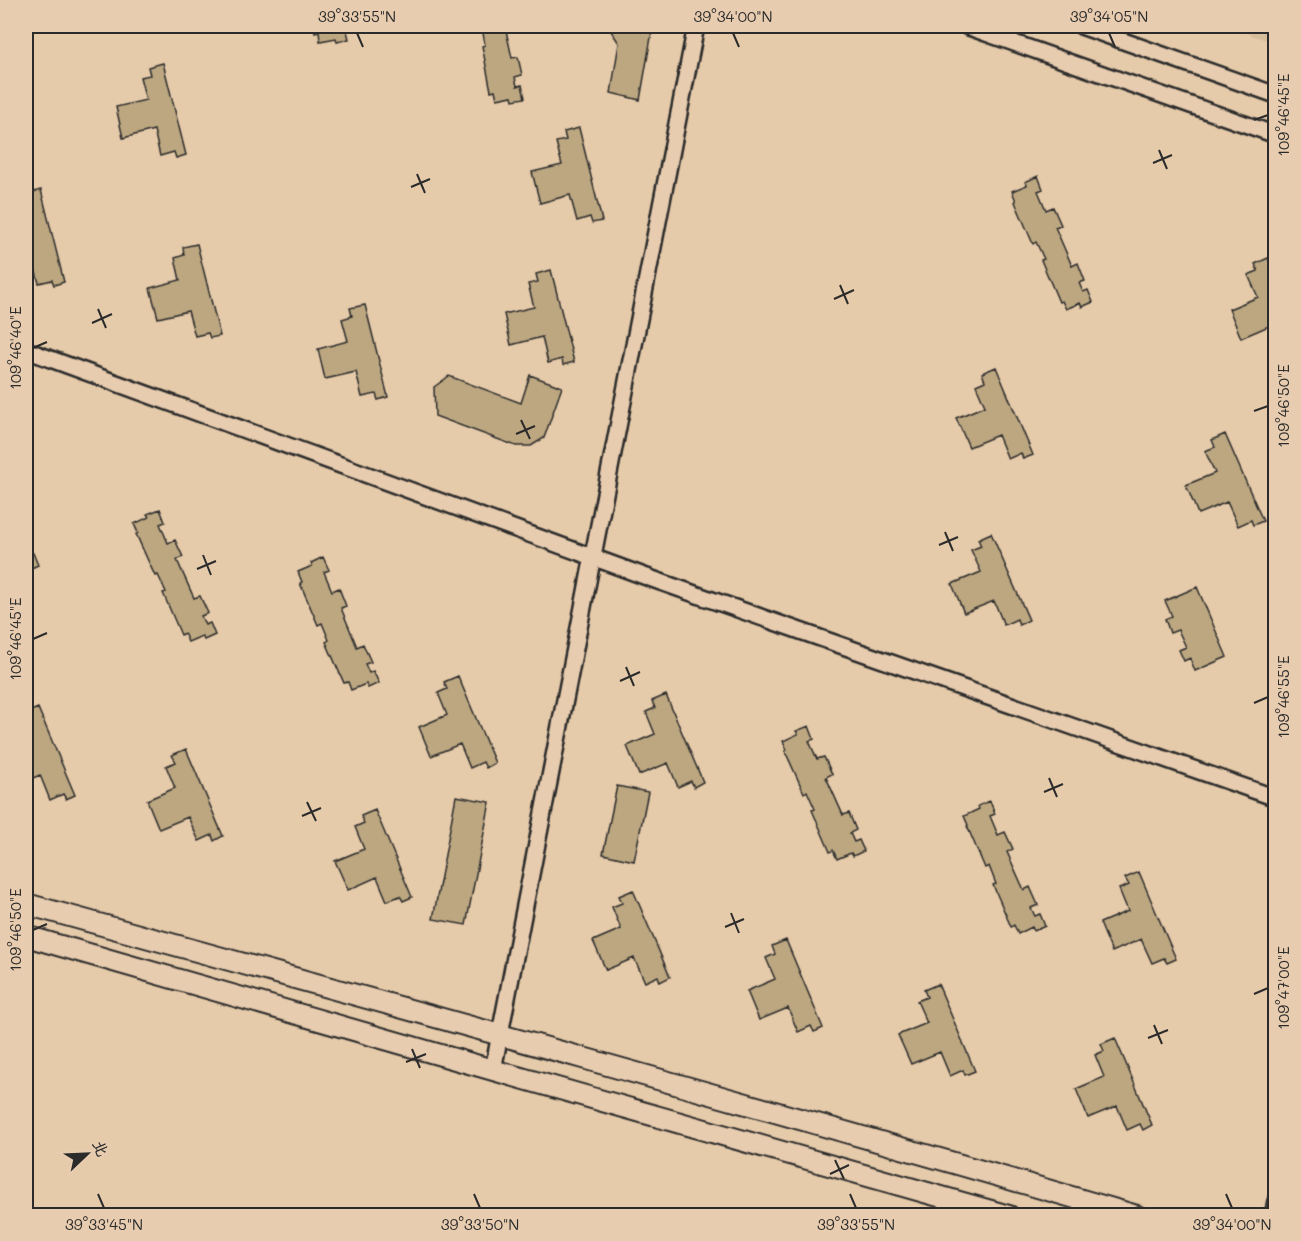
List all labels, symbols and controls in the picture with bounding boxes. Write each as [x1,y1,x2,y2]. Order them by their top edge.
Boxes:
text: 39°33'55"N [318,6,396,26]
text: 39°34'00"N [693,6,773,26]
text: 39°34'05"N [1070,6,1148,26]
text: 109°46'45"E [1273,73,1293,157]
text: 109°46'40"E [5,306,25,390]
text: 109°46'50"E [1273,364,1293,448]
text: 109°46'45"E [5,597,25,681]
text: 109°46'55"E [1273,655,1293,739]
text: 109°46'50"E [5,888,25,972]
text: 109°47'00"E [1273,946,1293,1030]
north arrow [57,1124,117,1184]
text: 北 [88,1136,114,1159]
text: 39°33'45"N [65,1214,143,1234]
text: 39°33'50"N [441,1214,519,1234]
text: 39°33'55"N [817,1214,895,1234]
text: 39°34'00"N [1192,1214,1272,1234]

